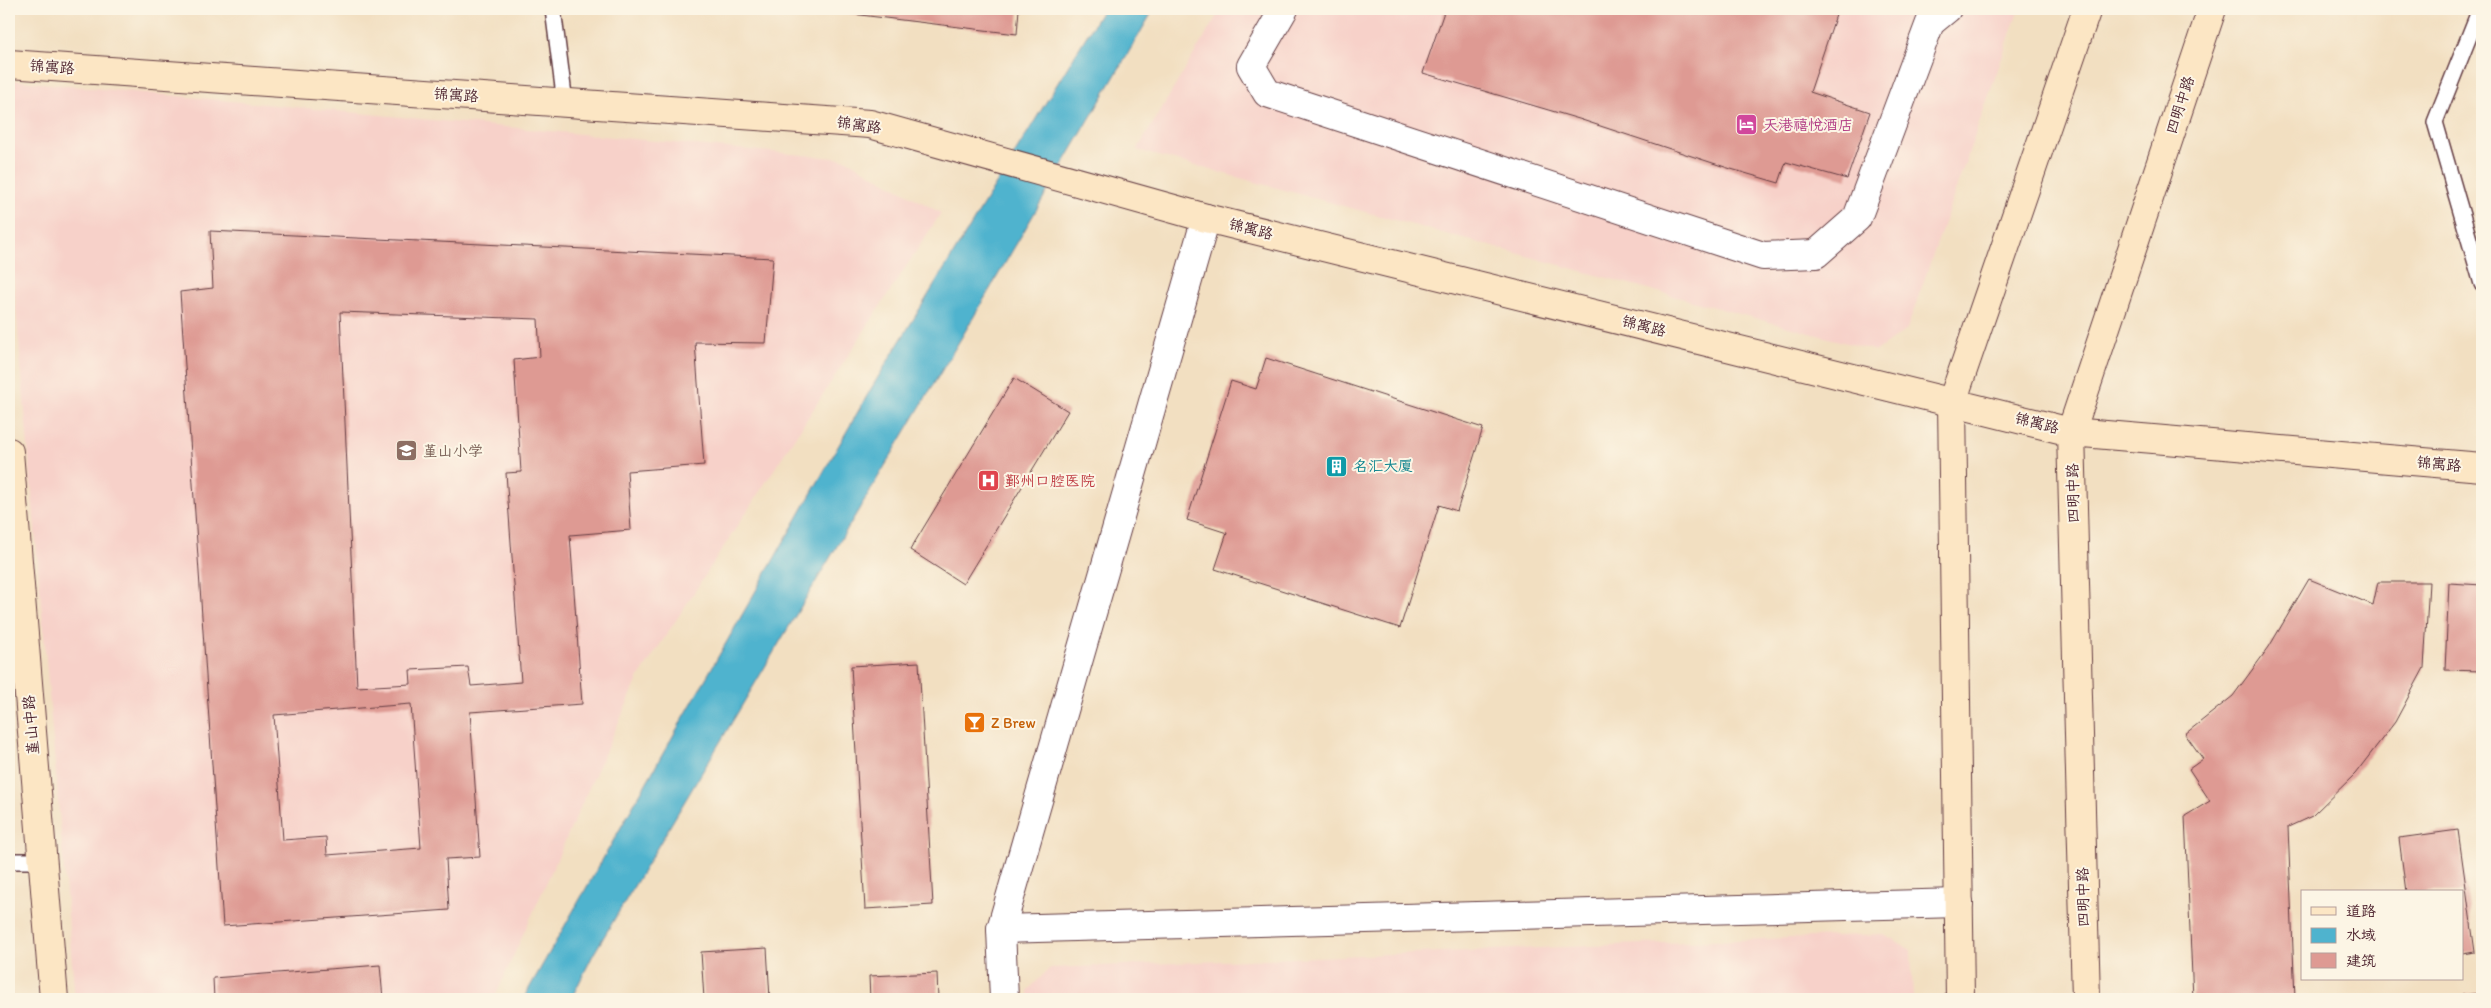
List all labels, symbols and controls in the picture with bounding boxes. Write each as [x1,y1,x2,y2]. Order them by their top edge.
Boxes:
street label: 锦寓路 [29,56,75,78]
street label: 四明中路 [2162,74,2198,136]
street label: 锦寓路 [433,84,479,106]
street label: 锦寓路 [835,113,883,137]
hotel icon: 天港禧悦酒店 [1735,113,1759,137]
place label: 天港禧悦酒店 [1763,116,1853,134]
street label: 锦寓路 [1227,215,1275,243]
street label: 锦寓路 [1620,312,1668,340]
street label: 锦寓路 [2013,409,2061,437]
school or university icon: 堇山小学 [395,439,419,463]
place label: 堇山小学 [423,442,483,460]
street label: 锦寓路 [2416,453,2462,475]
building icon: 名汇大厦 [1325,454,1349,478]
place label: 名汇大厦 [1353,457,1413,475]
street label: 四明中路 [2063,463,2083,523]
hospital icon: 鄞州口腔医院 [977,469,1001,493]
place label: 鄞州口腔医院 [1005,472,1095,490]
street label: 堇山中路 [19,694,43,756]
bar icon: Z Brew [963,711,987,735]
place label: Z Brew [991,714,1036,732]
street label: 四明中路 [2073,867,2093,927]
legend [2301,890,2464,980]
text: 道路 [2346,902,2376,920]
text: 水域 [2346,926,2376,944]
text: 建筑 [2346,952,2376,970]

